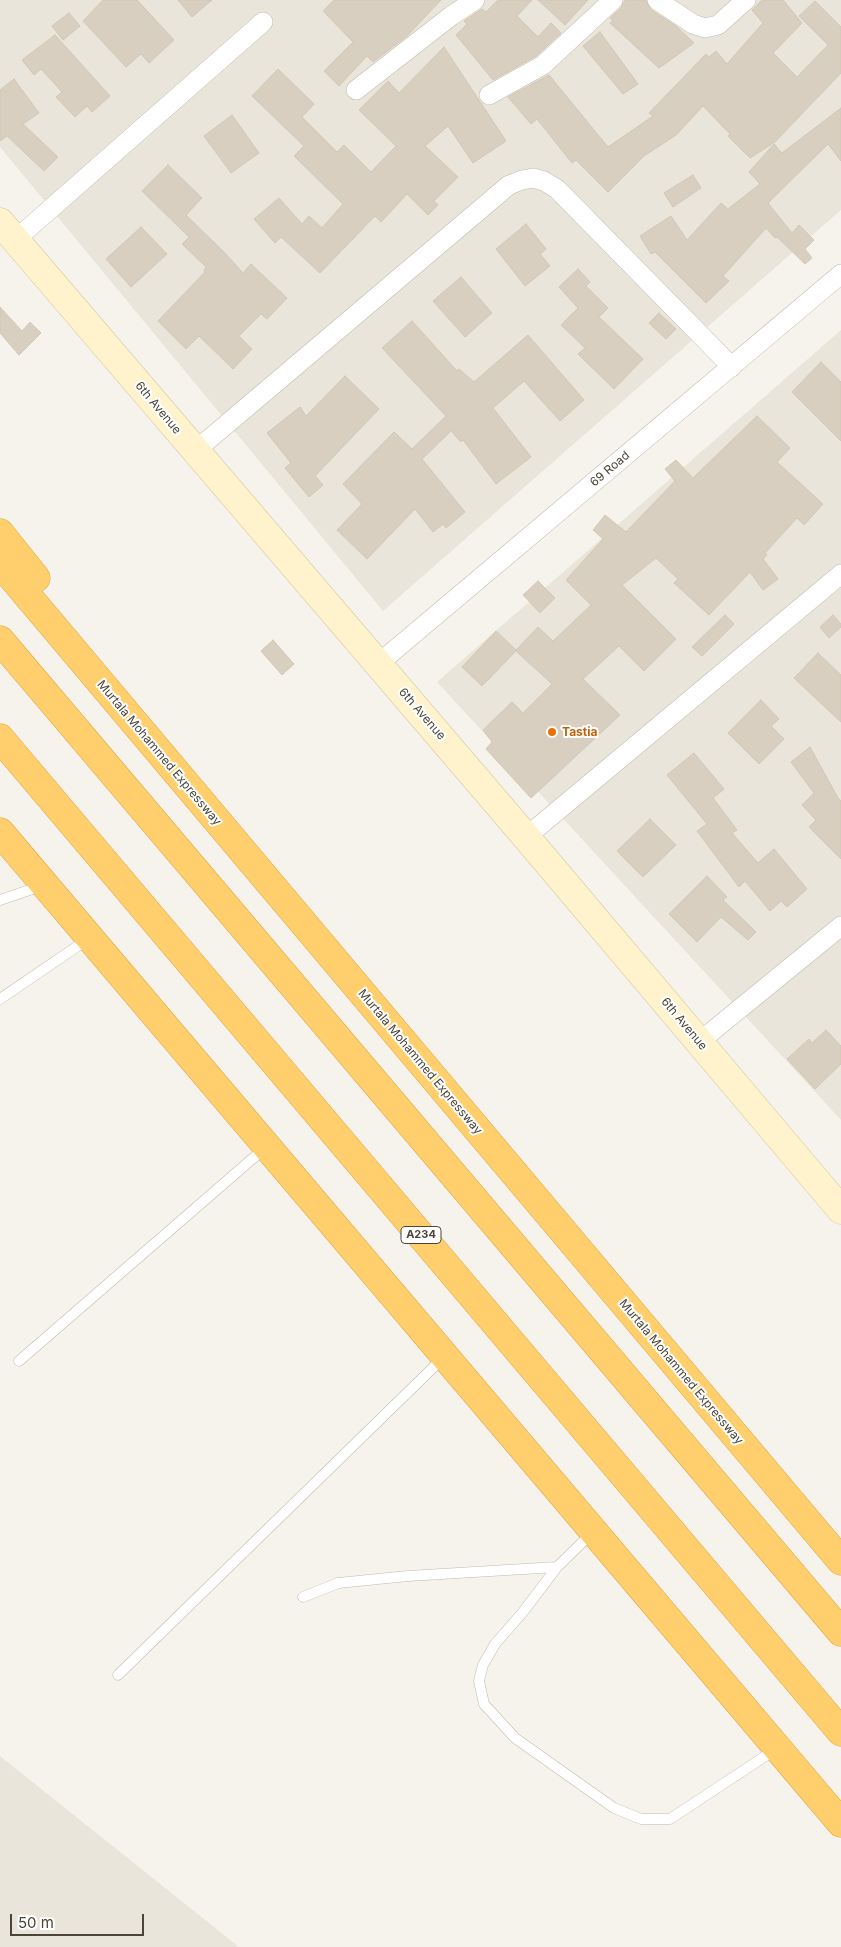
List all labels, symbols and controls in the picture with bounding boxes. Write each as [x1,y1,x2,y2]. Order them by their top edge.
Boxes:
street label: 6th Avenue [132,379,184,437]
street label: 69 Road [587,448,633,490]
street label: Murtala Mohammed Expressway [94,677,224,829]
street label: 6th Avenue [396,685,448,743]
place label: Tastia [562,725,597,739]
marker: Tastia [546,726,558,738]
street label: Murtala Mohammed Expressway [355,986,485,1138]
street label: 6th Avenue [658,995,710,1053]
road number: A234 [401,1226,441,1244]
street label: Murtala Mohammed Expressway [616,1296,746,1448]
scale bar [12,1904,146,1936]
text: 50 m [18,1913,54,1932]

